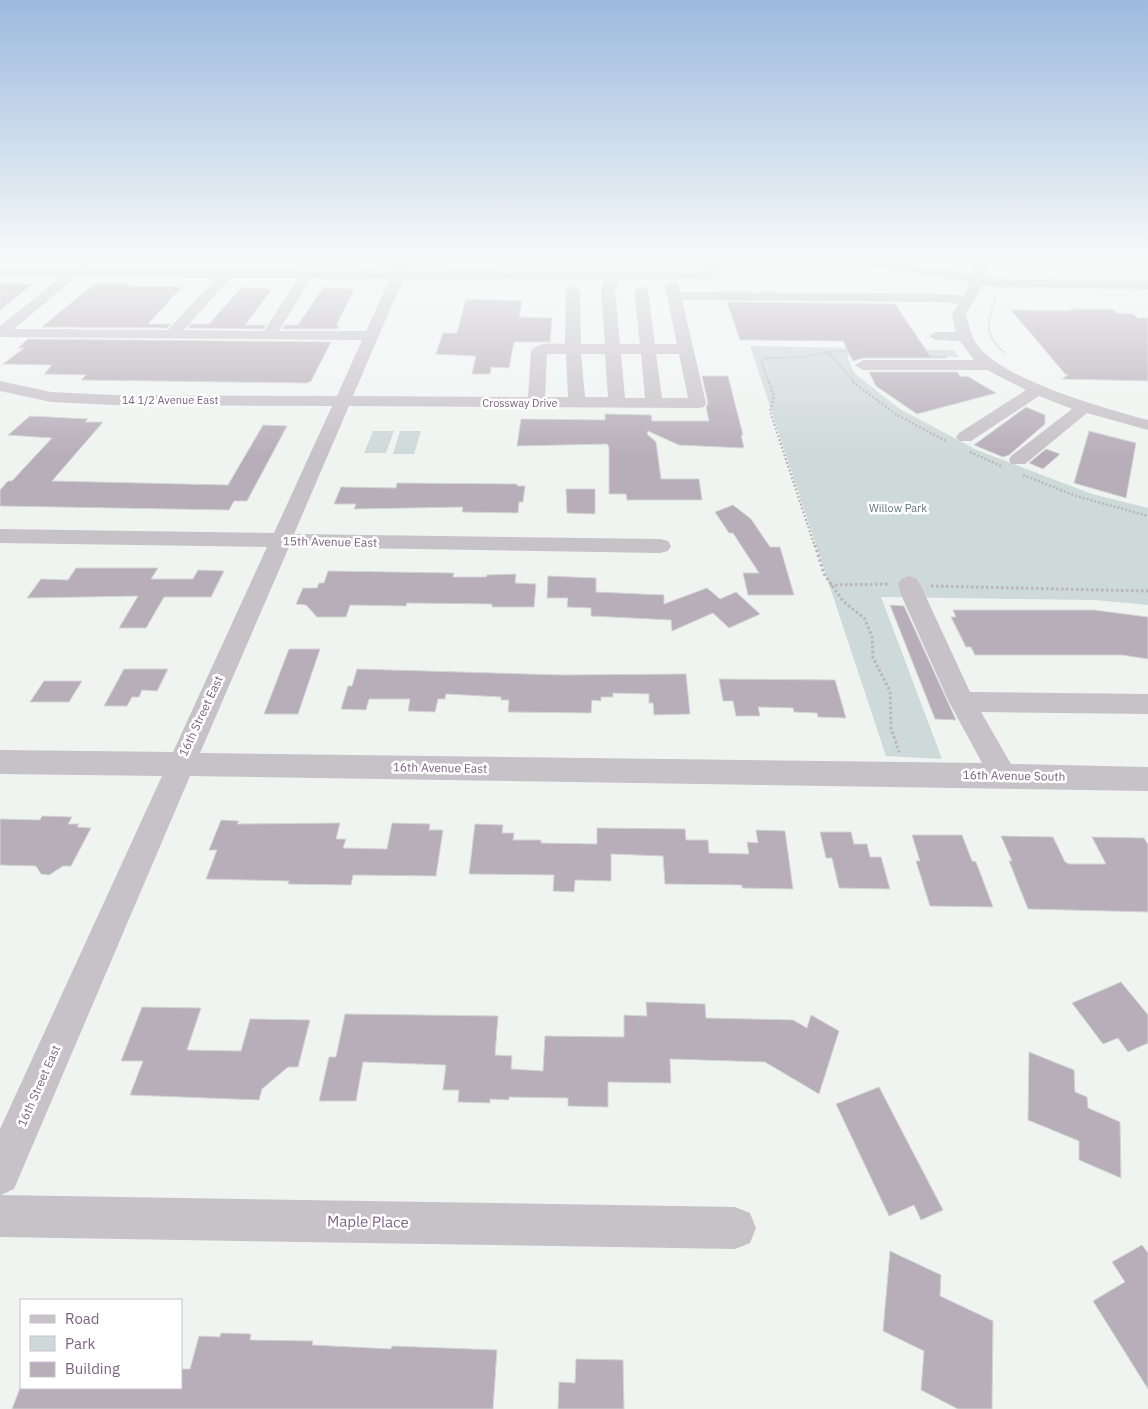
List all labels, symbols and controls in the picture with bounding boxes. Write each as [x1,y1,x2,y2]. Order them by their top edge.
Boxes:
street label: 14 1/2 Avenue East [122,393,218,407]
street label: Crossway Drive [482,396,558,410]
park label: Willow Park [869,501,927,515]
street label: 15th Avenue East [283,533,377,550]
street label: 16th Street East [175,673,226,759]
street label: 16th Avenue East [393,759,487,776]
street label: 16th Avenue South [963,767,1065,784]
street label: 16th Street East [14,1043,63,1129]
street label: Maple Place [327,1211,409,1232]
legend [20,1299,182,1389]
text: Road [65,1309,100,1328]
text: Park [65,1334,95,1353]
text: Building [65,1359,120,1378]

